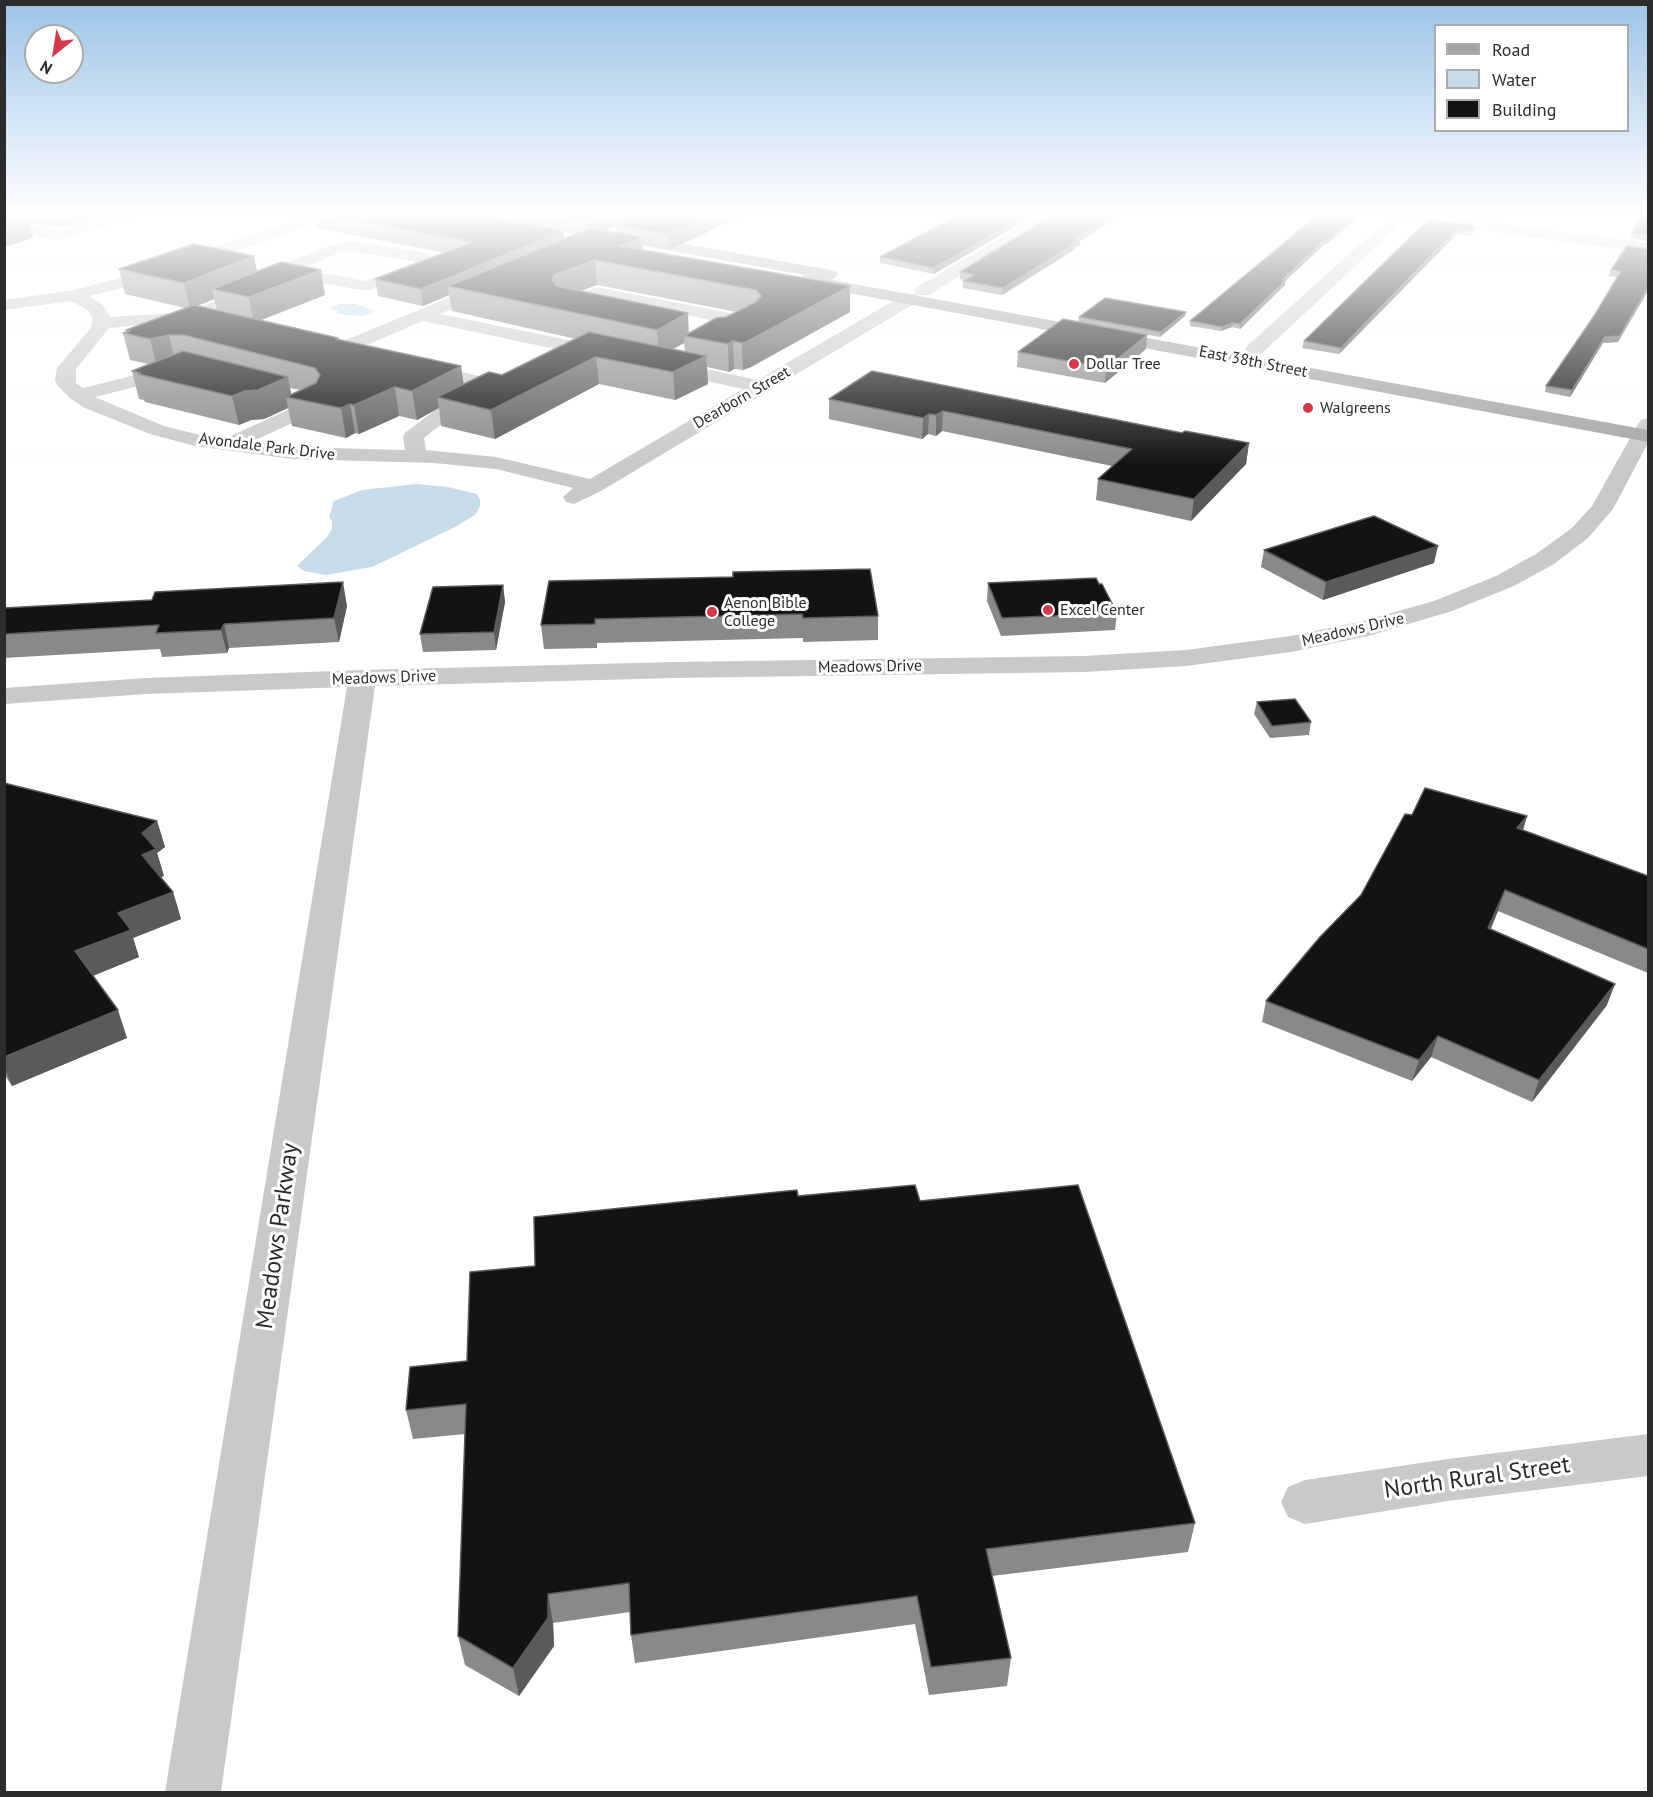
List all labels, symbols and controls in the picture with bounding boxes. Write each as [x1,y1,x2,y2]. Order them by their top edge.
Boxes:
north arrow [24,24,84,84]
legend [1434,24,1629,132]
text: Road [1492,38,1530,61]
text: N [36,57,56,79]
text: Water [1492,68,1536,91]
text: Building [1492,98,1556,121]
street label: East 38th Street [1197,342,1309,382]
place label: Dollar Tree [1086,354,1161,374]
marker: Dollar Tree [1067,357,1081,371]
street label: Dearborn Street [690,363,794,433]
place label: Walgreens [1320,398,1391,418]
marker: Walgreens [1301,401,1315,415]
street label: Avondale Park Drive [198,429,336,465]
place label: Aenon Bible College [724,593,807,631]
place label: Excel Center [1060,600,1145,620]
marker: Excel Center [1041,603,1055,617]
marker: Aenon Bible College [705,605,719,619]
street label: Meadows Drive [1300,609,1406,651]
street label: Meadows Drive [818,656,922,678]
street label: Meadows Drive [332,667,436,689]
street label: Meadows Parkway [251,1141,305,1331]
street label: North Rural Street [1382,1451,1572,1505]

